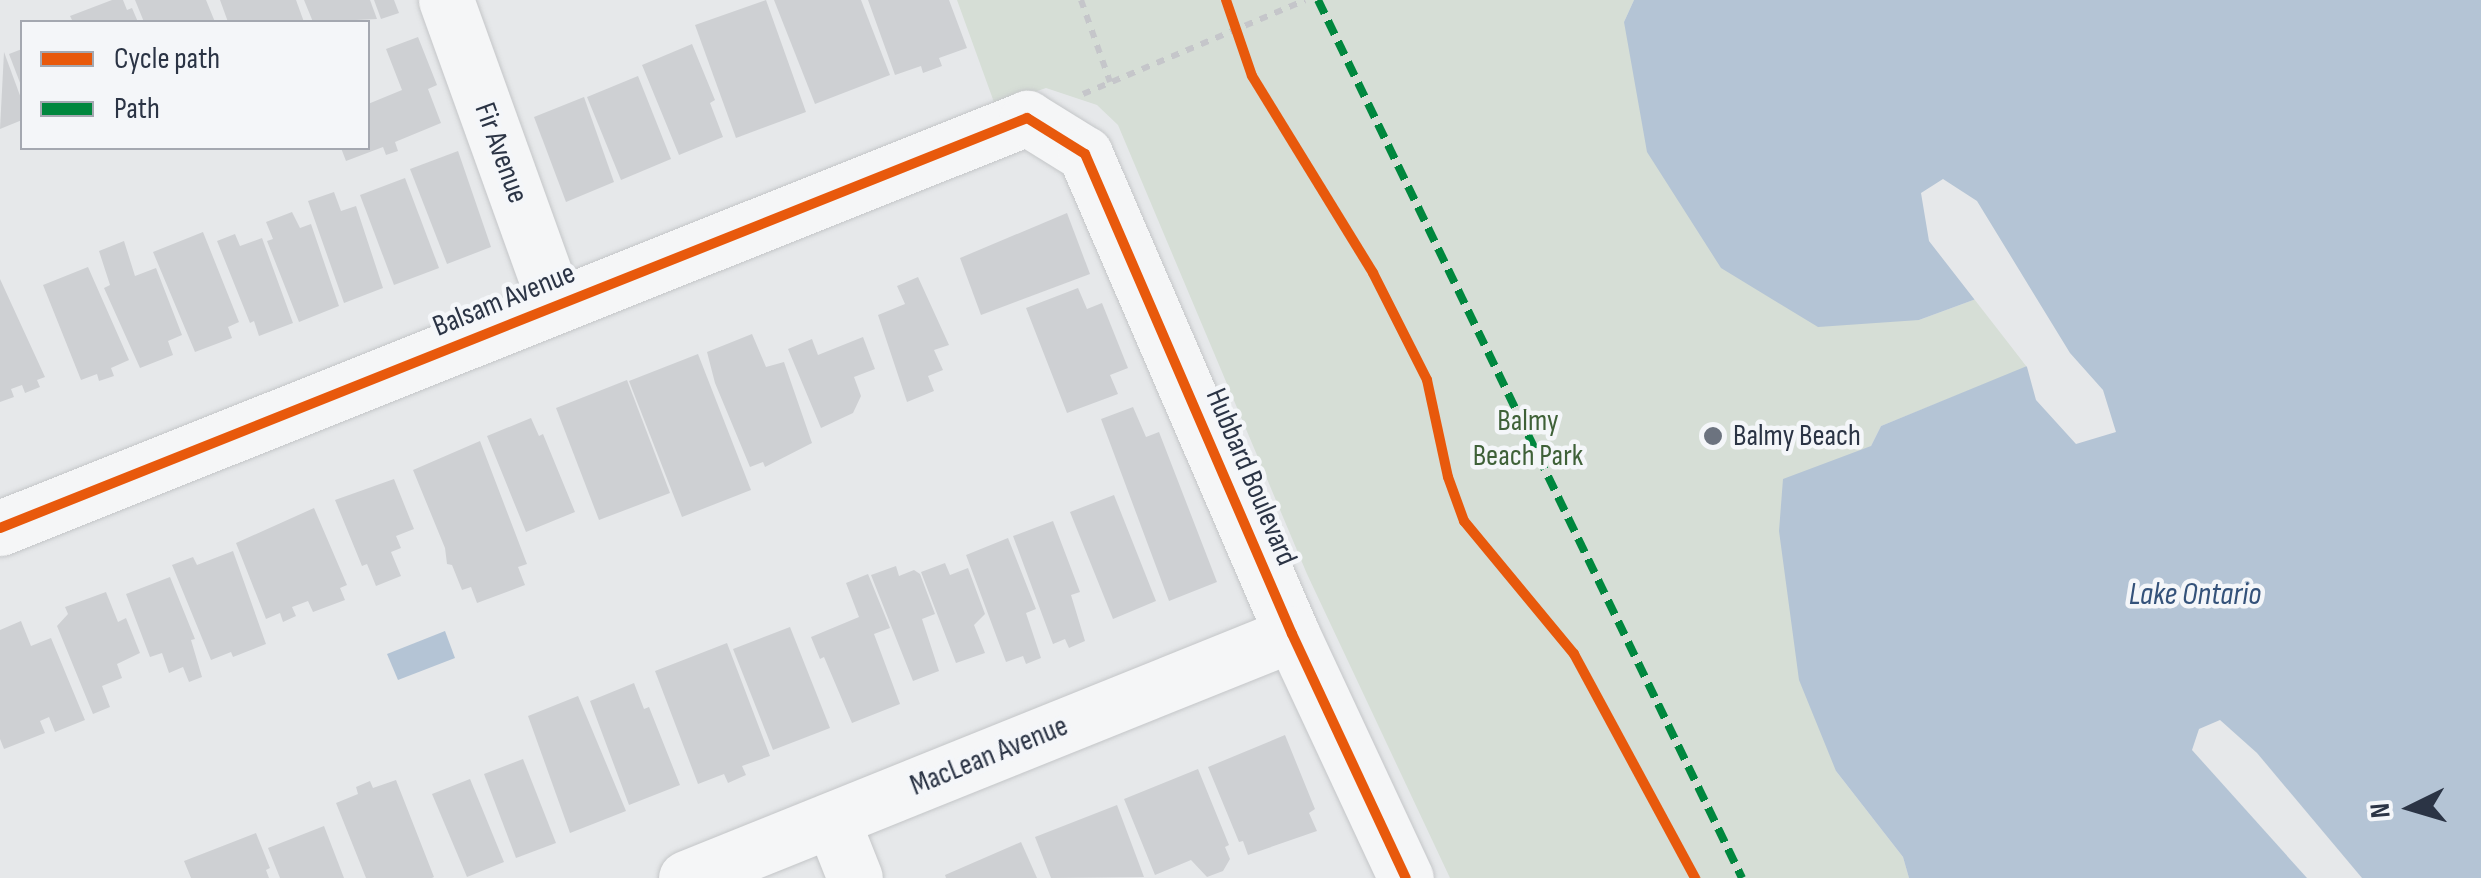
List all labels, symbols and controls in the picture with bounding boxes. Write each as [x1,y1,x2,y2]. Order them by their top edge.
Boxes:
legend [20,20,370,150]
text: Cycle path [114,41,220,77]
text: Path [114,91,160,127]
street label: Fir Avenue [466,98,536,208]
street label: Balsam Avenue [428,255,580,345]
street label: Hubbard Boulevard [1198,383,1304,571]
park label: Balmy Beach Park [1473,403,1583,474]
place label: Balmy Beach [1733,418,1861,454]
marker: Balmy Beach [1702,425,1724,447]
water label: Lake Ontario [2129,576,2261,614]
street label: MacLean Avenue [905,708,1073,804]
north arrow [2361,758,2461,858]
text: N [2364,802,2398,820]

